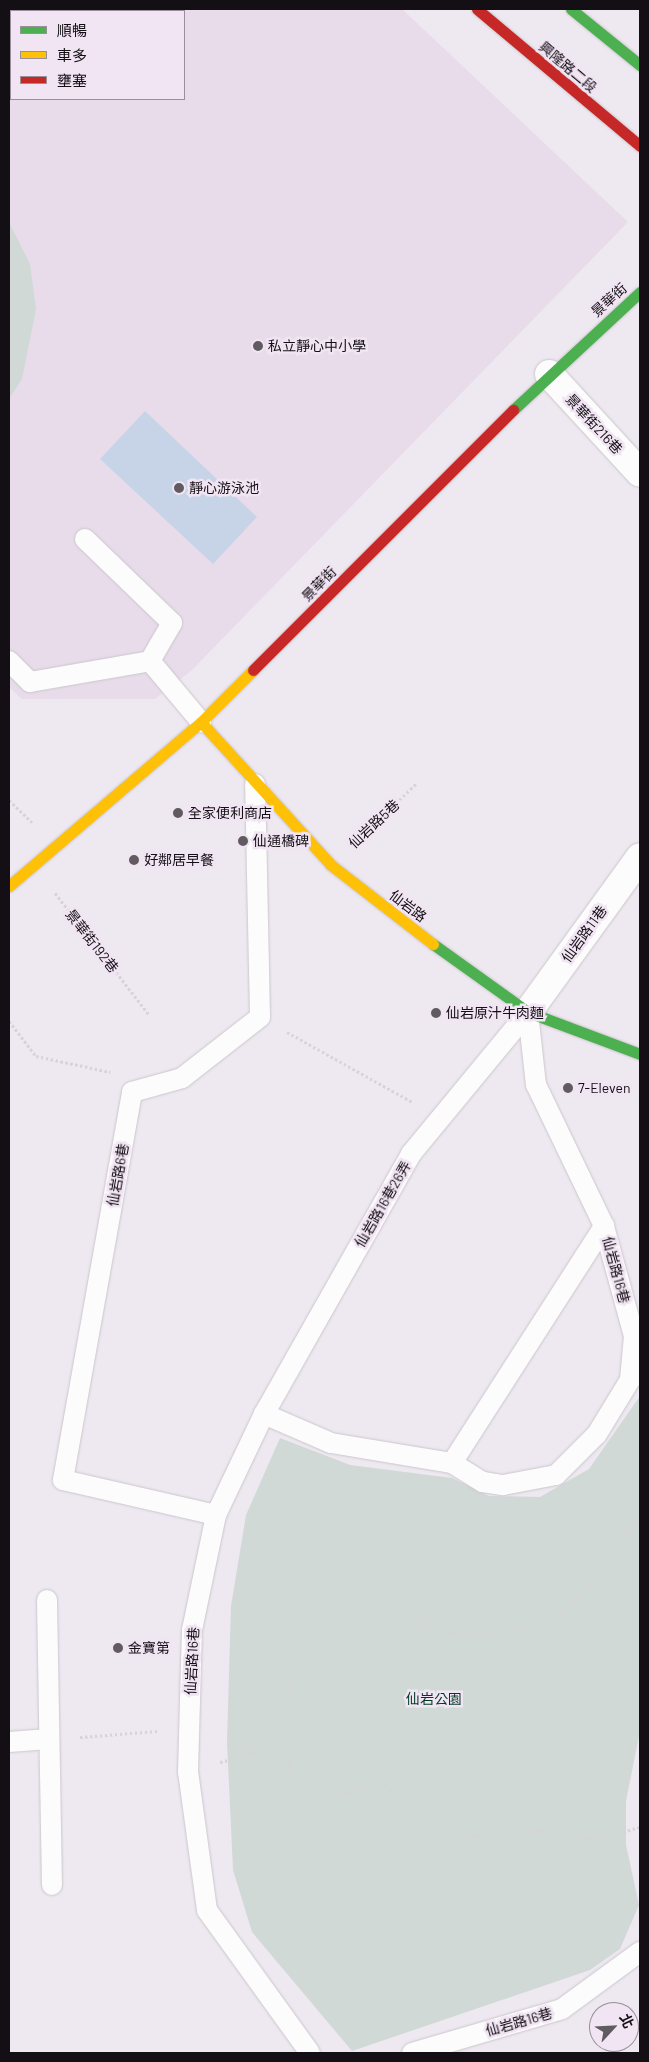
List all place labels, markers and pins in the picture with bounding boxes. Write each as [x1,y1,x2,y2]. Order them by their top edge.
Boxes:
place label: 私立靜心中小學 [268,338,366,354]
marker: 私立靜心中小學 [252,340,264,352]
place label: 靜心游泳池 [189,480,259,496]
marker: 靜心游泳池 [173,482,185,494]
place label: 全家便利商店 [188,805,272,821]
marker: 全家便利商店 [172,807,184,819]
place label: 仙通橋碑 [253,833,309,849]
marker: 仙通橋碑 [237,835,249,847]
place label: 好鄰居早餐 [144,852,214,868]
marker: 好鄰居早餐 [128,854,140,866]
place label: 仙岩原汁牛肉麵 [446,1005,544,1021]
marker: 仙岩原汁牛肉麵 [430,1007,442,1019]
place label: 7-Eleven [578,1080,631,1096]
marker: 7-Eleven [562,1082,574,1094]
place label: 金寶第 [128,1640,170,1656]
marker: 金寶第 [112,1642,124,1654]

